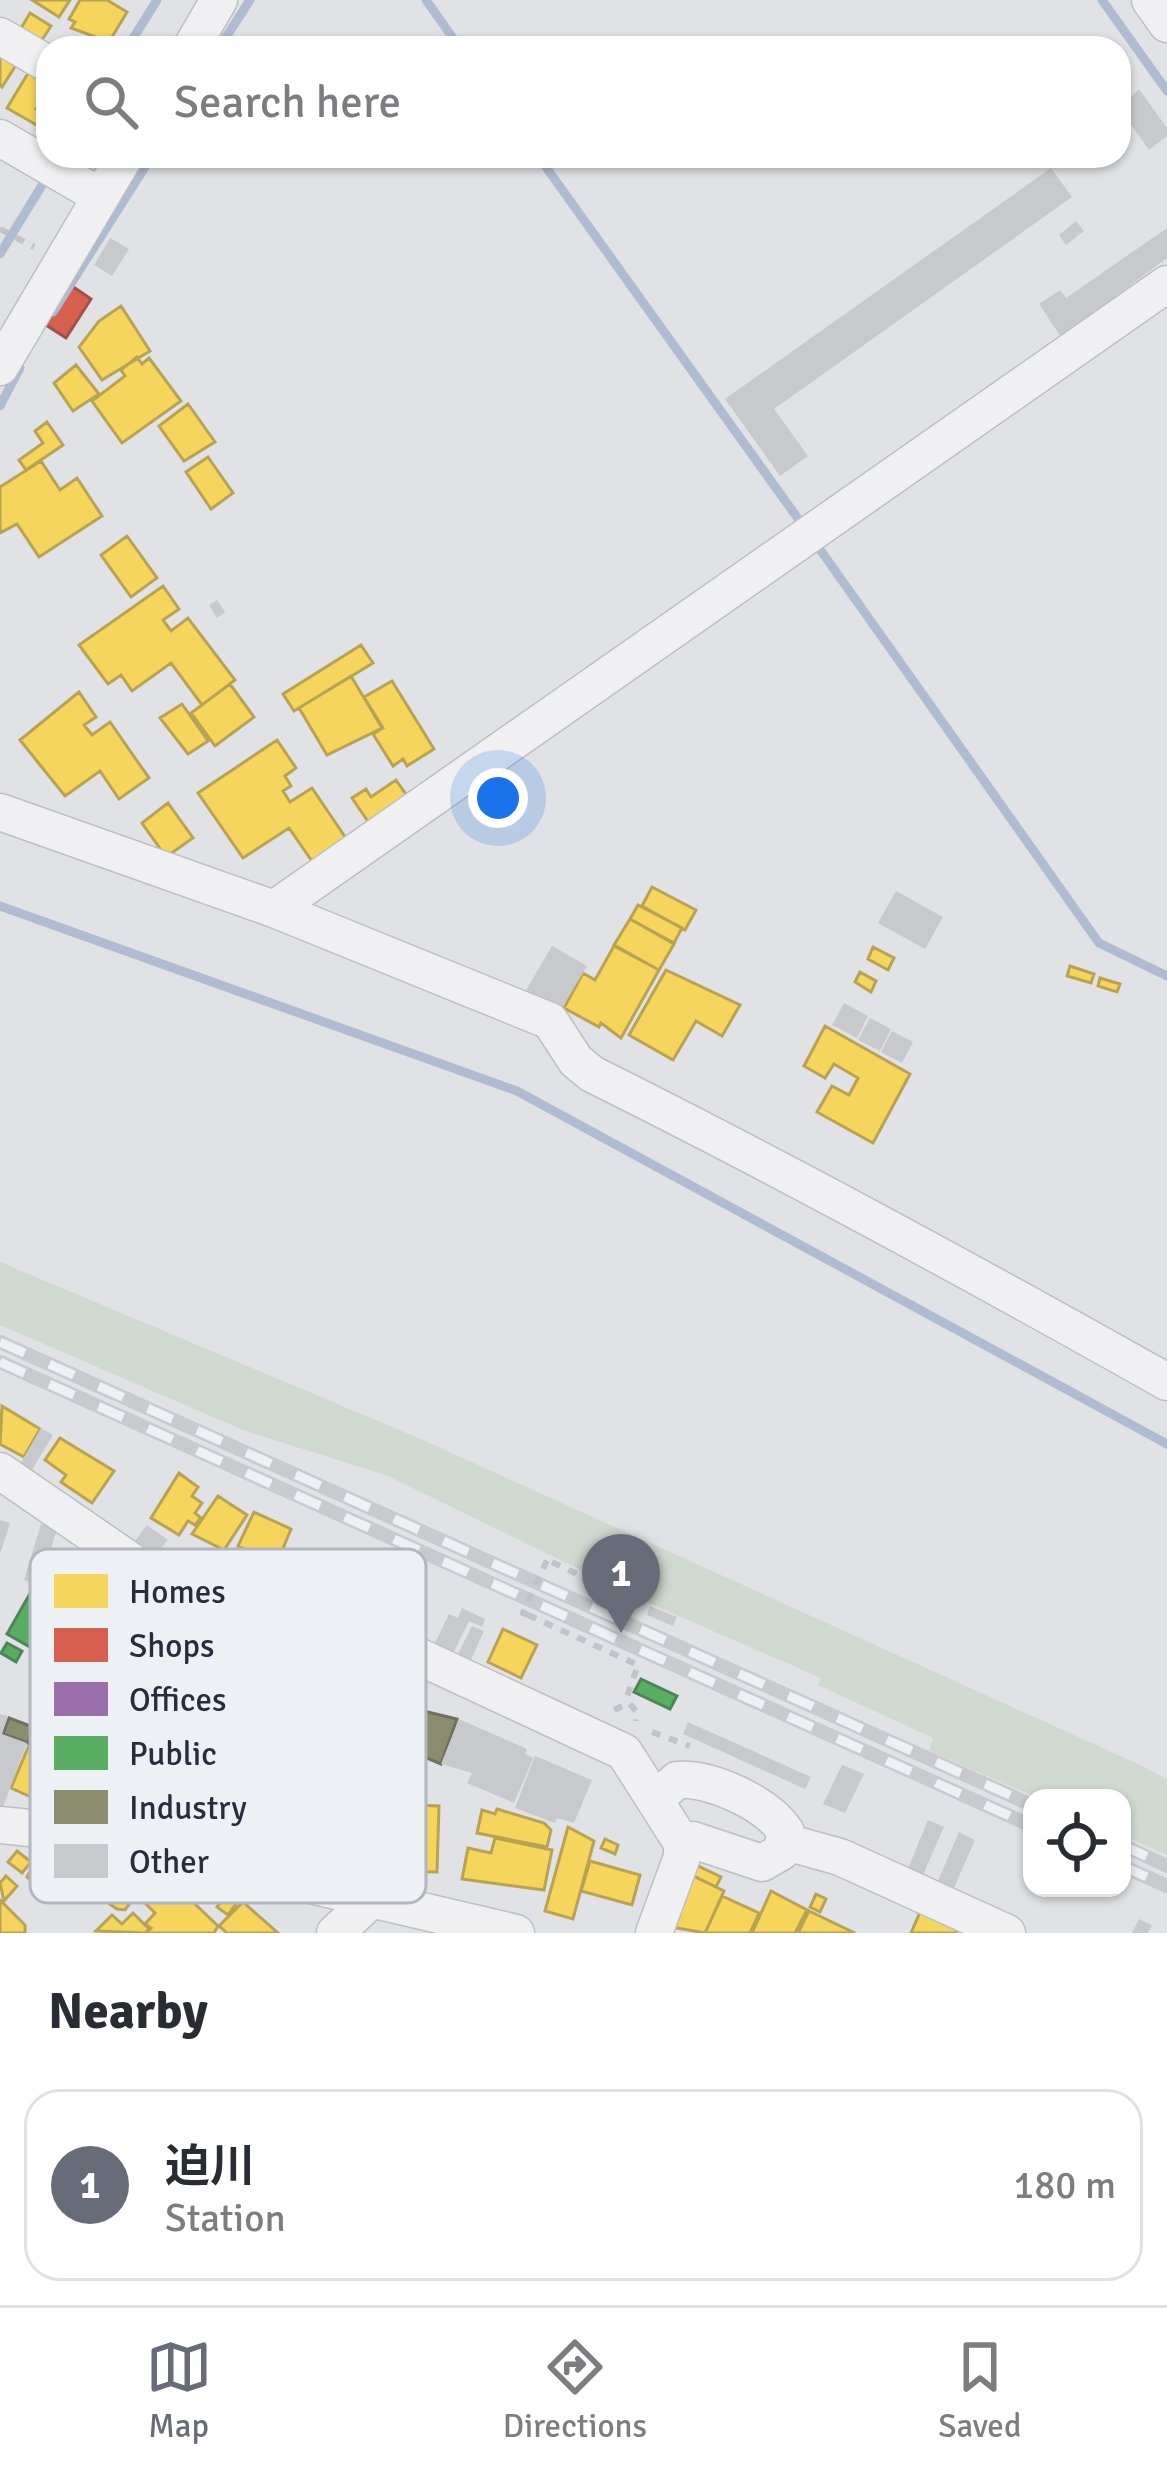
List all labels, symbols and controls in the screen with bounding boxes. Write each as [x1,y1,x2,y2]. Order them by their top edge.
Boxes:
search box [36,36,1131,168]
icon: search [78,69,144,135]
text: Search here [174,75,401,130]
your location [468,768,528,828]
pin: 1 [582,1534,660,1633]
legend [30,1549,426,1903]
text: Homes [129,1572,226,1613]
text: Shops [129,1626,214,1667]
text: Offices [129,1680,226,1721]
text: Public [129,1734,217,1775]
text: Industry [129,1788,247,1829]
map controls [1023,1789,1131,1897]
button: locate [1023,1789,1131,1897]
text: Other [129,1842,209,1883]
text: Nearby [48,1980,208,2043]
text: 迫川 [165,2139,255,2194]
text: 1 [79,2161,101,2209]
text: 180 m [1013,2161,1116,2209]
text: Station [165,2194,286,2242]
tab: Map [146,2334,212,2447]
tab: Directions [503,2334,647,2447]
tab: Saved [938,2334,1021,2447]

